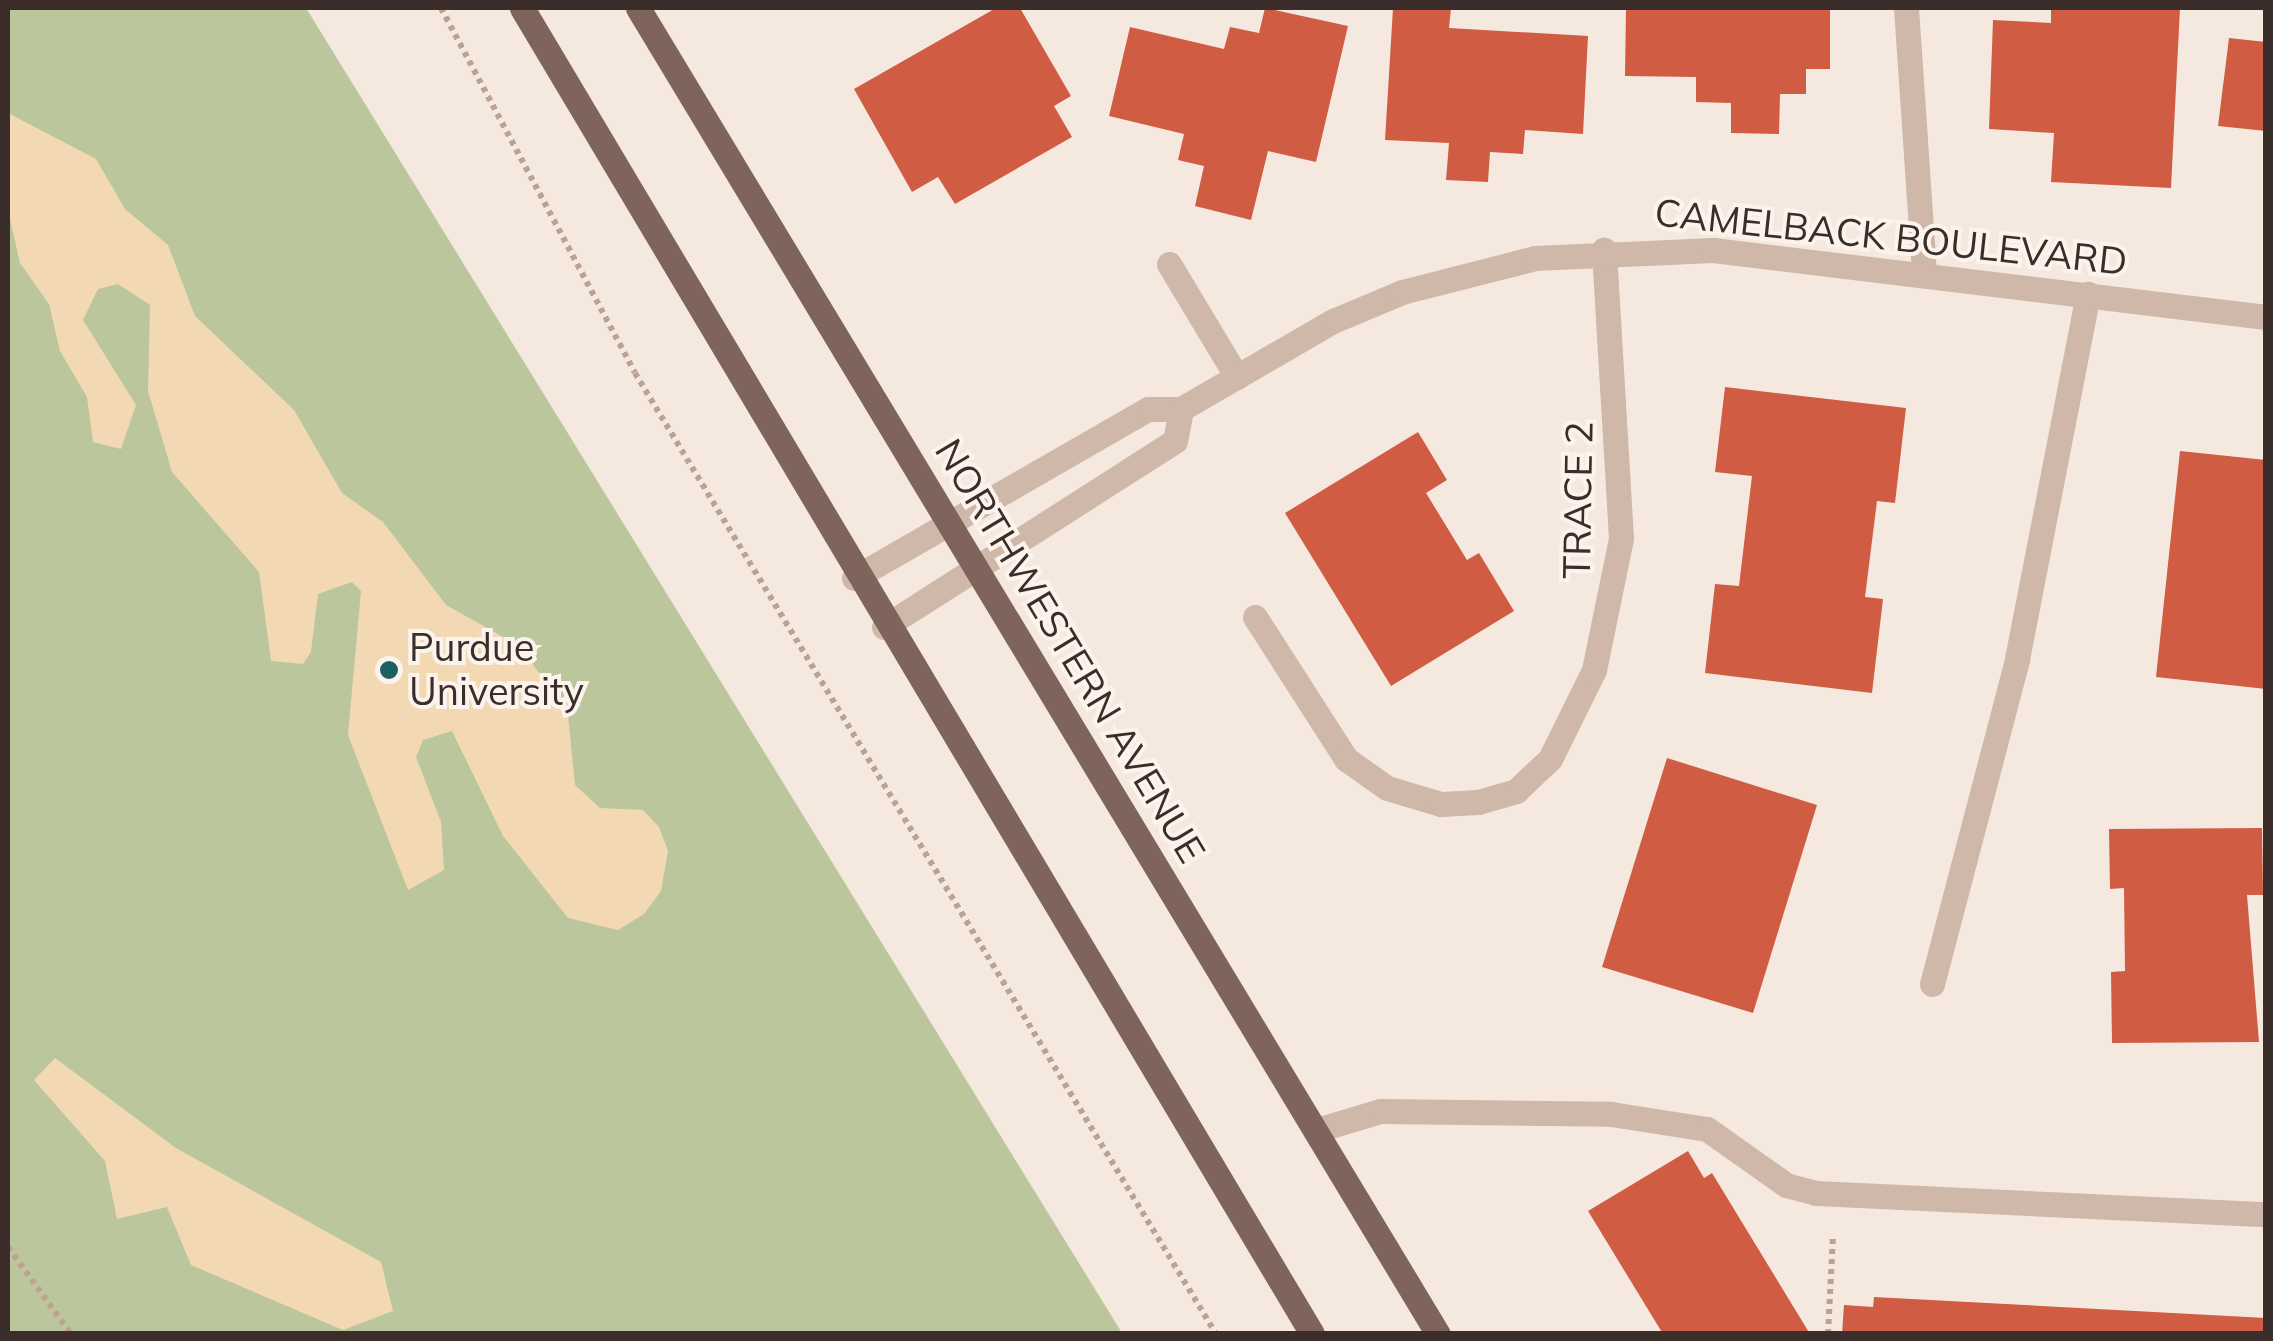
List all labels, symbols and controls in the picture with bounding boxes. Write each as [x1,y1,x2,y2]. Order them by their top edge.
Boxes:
street label: CAMELBACK BOULEVARD [1653,190,2129,284]
street label: TRACE 2 [1554,421,1602,579]
street label: NORTHWESTERN AVENUE [925,431,1215,871]
place label: Purdue University [409,625,584,714]
marker: Purdue University [378,659,400,681]

